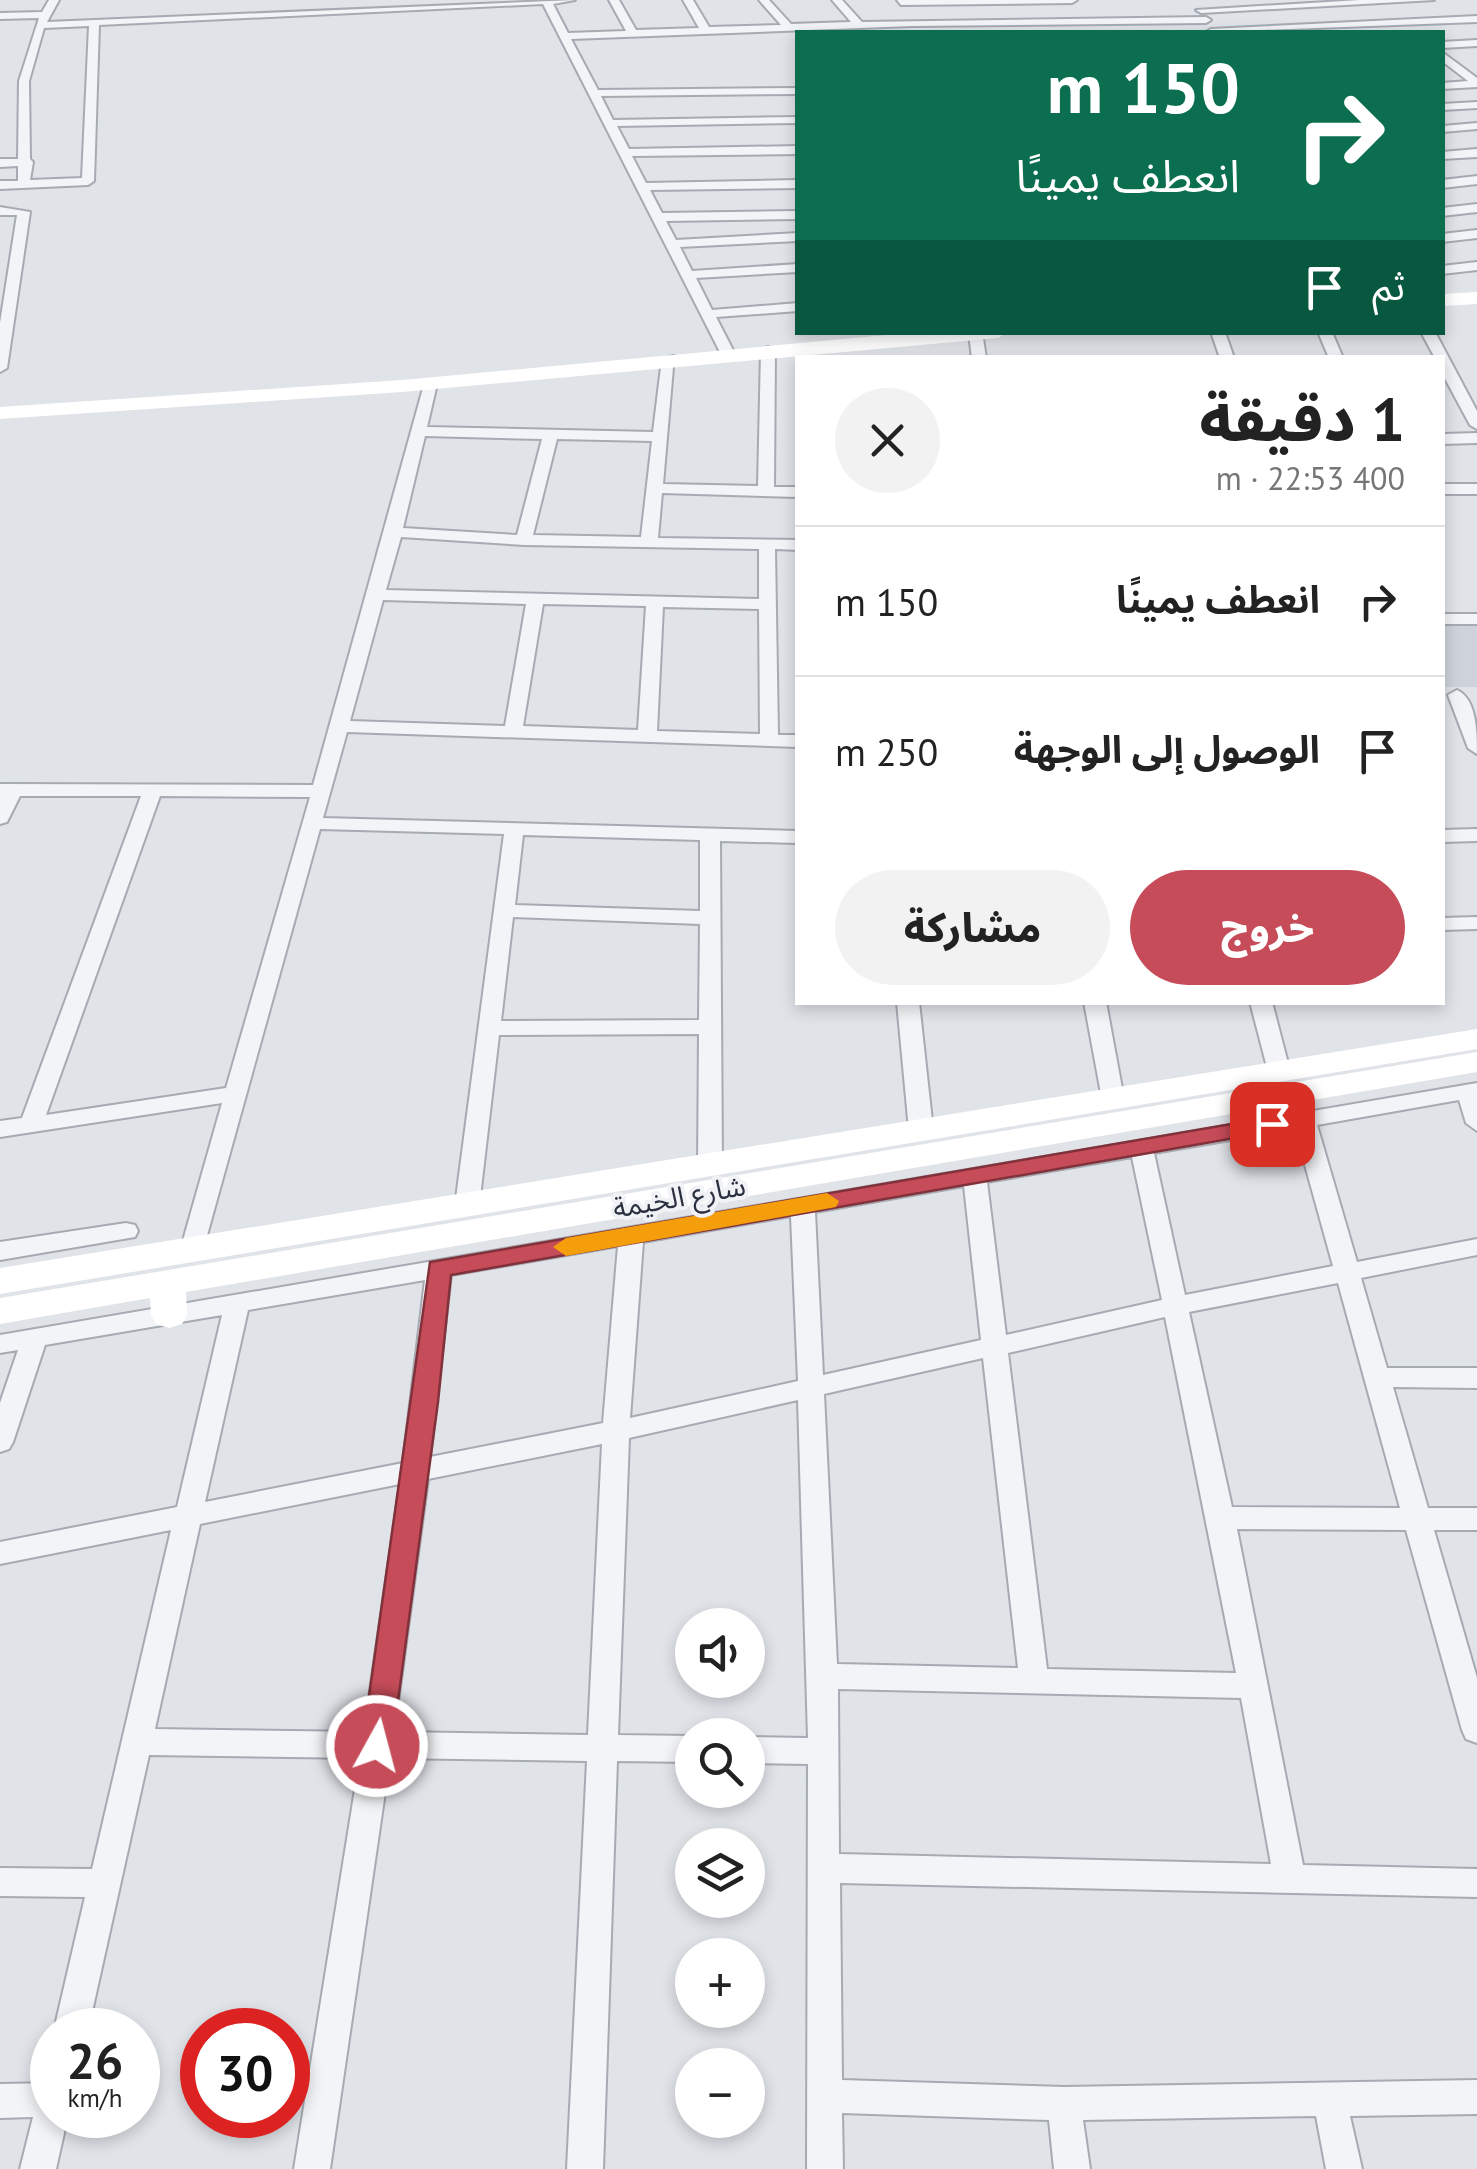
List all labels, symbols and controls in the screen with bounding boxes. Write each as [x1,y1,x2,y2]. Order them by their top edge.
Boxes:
text: 150 m [1047,42,1240,132]
icon: right [1275,70,1405,200]
text: انعطف يمينًا [1016,146,1240,204]
icon: arrive [1297,260,1352,315]
text: ثم [1372,261,1405,310]
text: 1 دقيقة [1199,380,1405,458]
button: close [835,388,940,493]
text: 400 m · 22:53 [1216,457,1405,499]
text: انعطف يمينًا [1116,574,1320,623]
icon: right [1350,574,1405,629]
text: 150 m [835,577,938,626]
text: الوصول إلى الوجهة [1014,724,1320,773]
icon: arrive [1350,724,1405,779]
text: 250 m [835,727,938,776]
button: مشاركة [835,870,1110,985]
button: خروج [1130,870,1405,985]
pin [1230,1082,1315,1167]
icon: arrive [1245,1097,1300,1152]
street label: شارع الخيمة [610,1166,749,1229]
map controls [675,1608,765,2138]
button: sound [675,1608,765,1698]
position arrow [325,1694,429,1798]
button: search [675,1718,765,1808]
button: layers [675,1828,765,1918]
button: + [675,1938,765,2028]
speed limit sign: 30 [180,2008,310,2138]
text: 26 [67,2028,123,2093]
button: − [675,2048,765,2138]
text: km/h [68,2082,122,2114]

